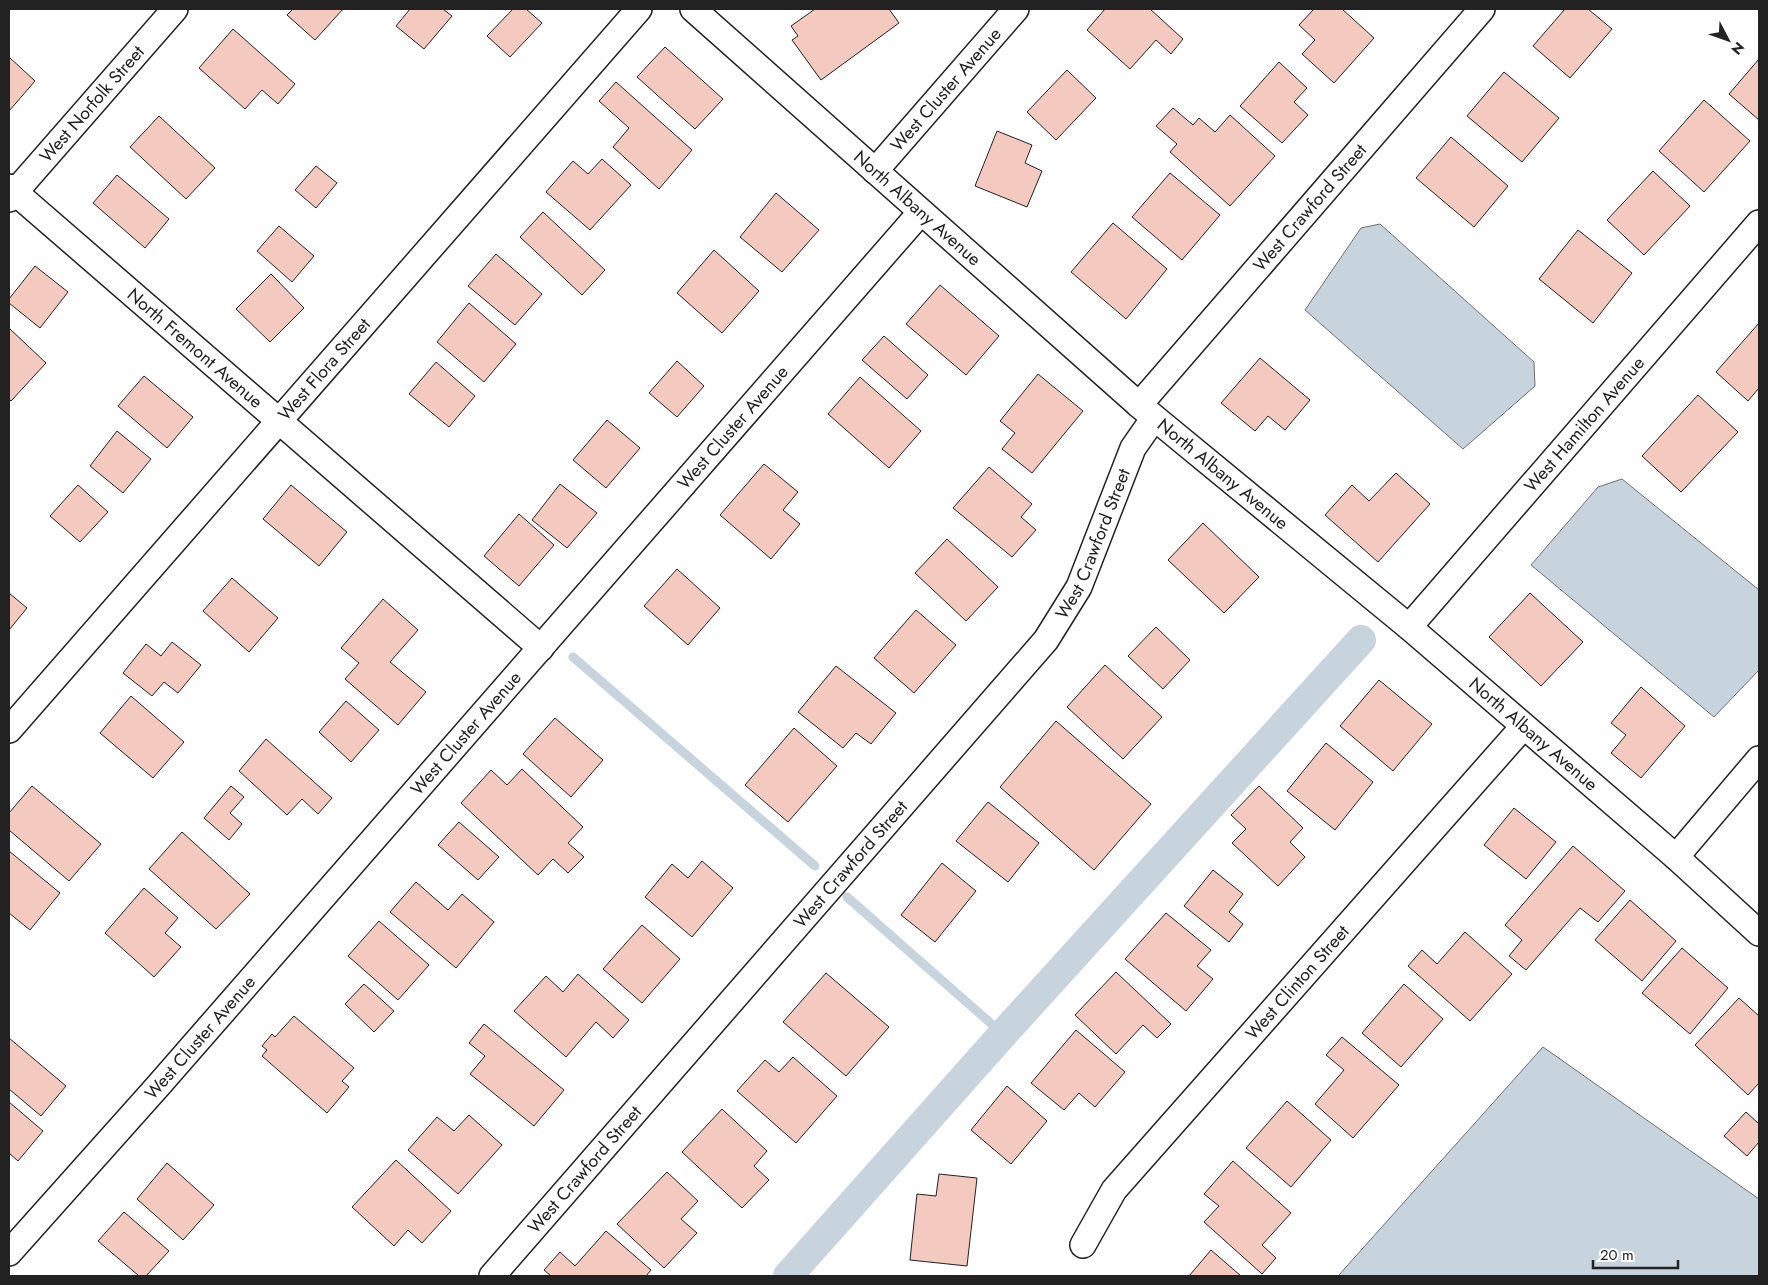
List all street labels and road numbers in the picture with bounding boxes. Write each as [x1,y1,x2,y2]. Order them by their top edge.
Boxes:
street label: West Cluster Avenue [884,22,1007,157]
street label: West Norfolk Street [33,39,151,168]
street label: West Crawford Street [1247,138,1373,277]
street label: North Albany Avenue [848,144,987,272]
street label: North Fremont Avenue [121,282,268,414]
street label: West Flora Street [272,312,377,426]
street label: West Hamilton Avenue [1518,351,1651,498]
street label: West Cluster Avenue [671,360,794,495]
street label: North Albany Avenue [1152,412,1294,536]
street label: West Crawford Street [1049,464,1137,624]
street label: West Cluster Avenue [404,666,527,801]
street label: North Albany Avenue [1463,671,1603,797]
street label: West Crawford Street [788,794,914,934]
street label: West Clinton Street [1239,919,1356,1046]
street label: West Cluster Avenue [139,970,262,1105]
street label: West Crawford Street [522,1100,648,1239]

